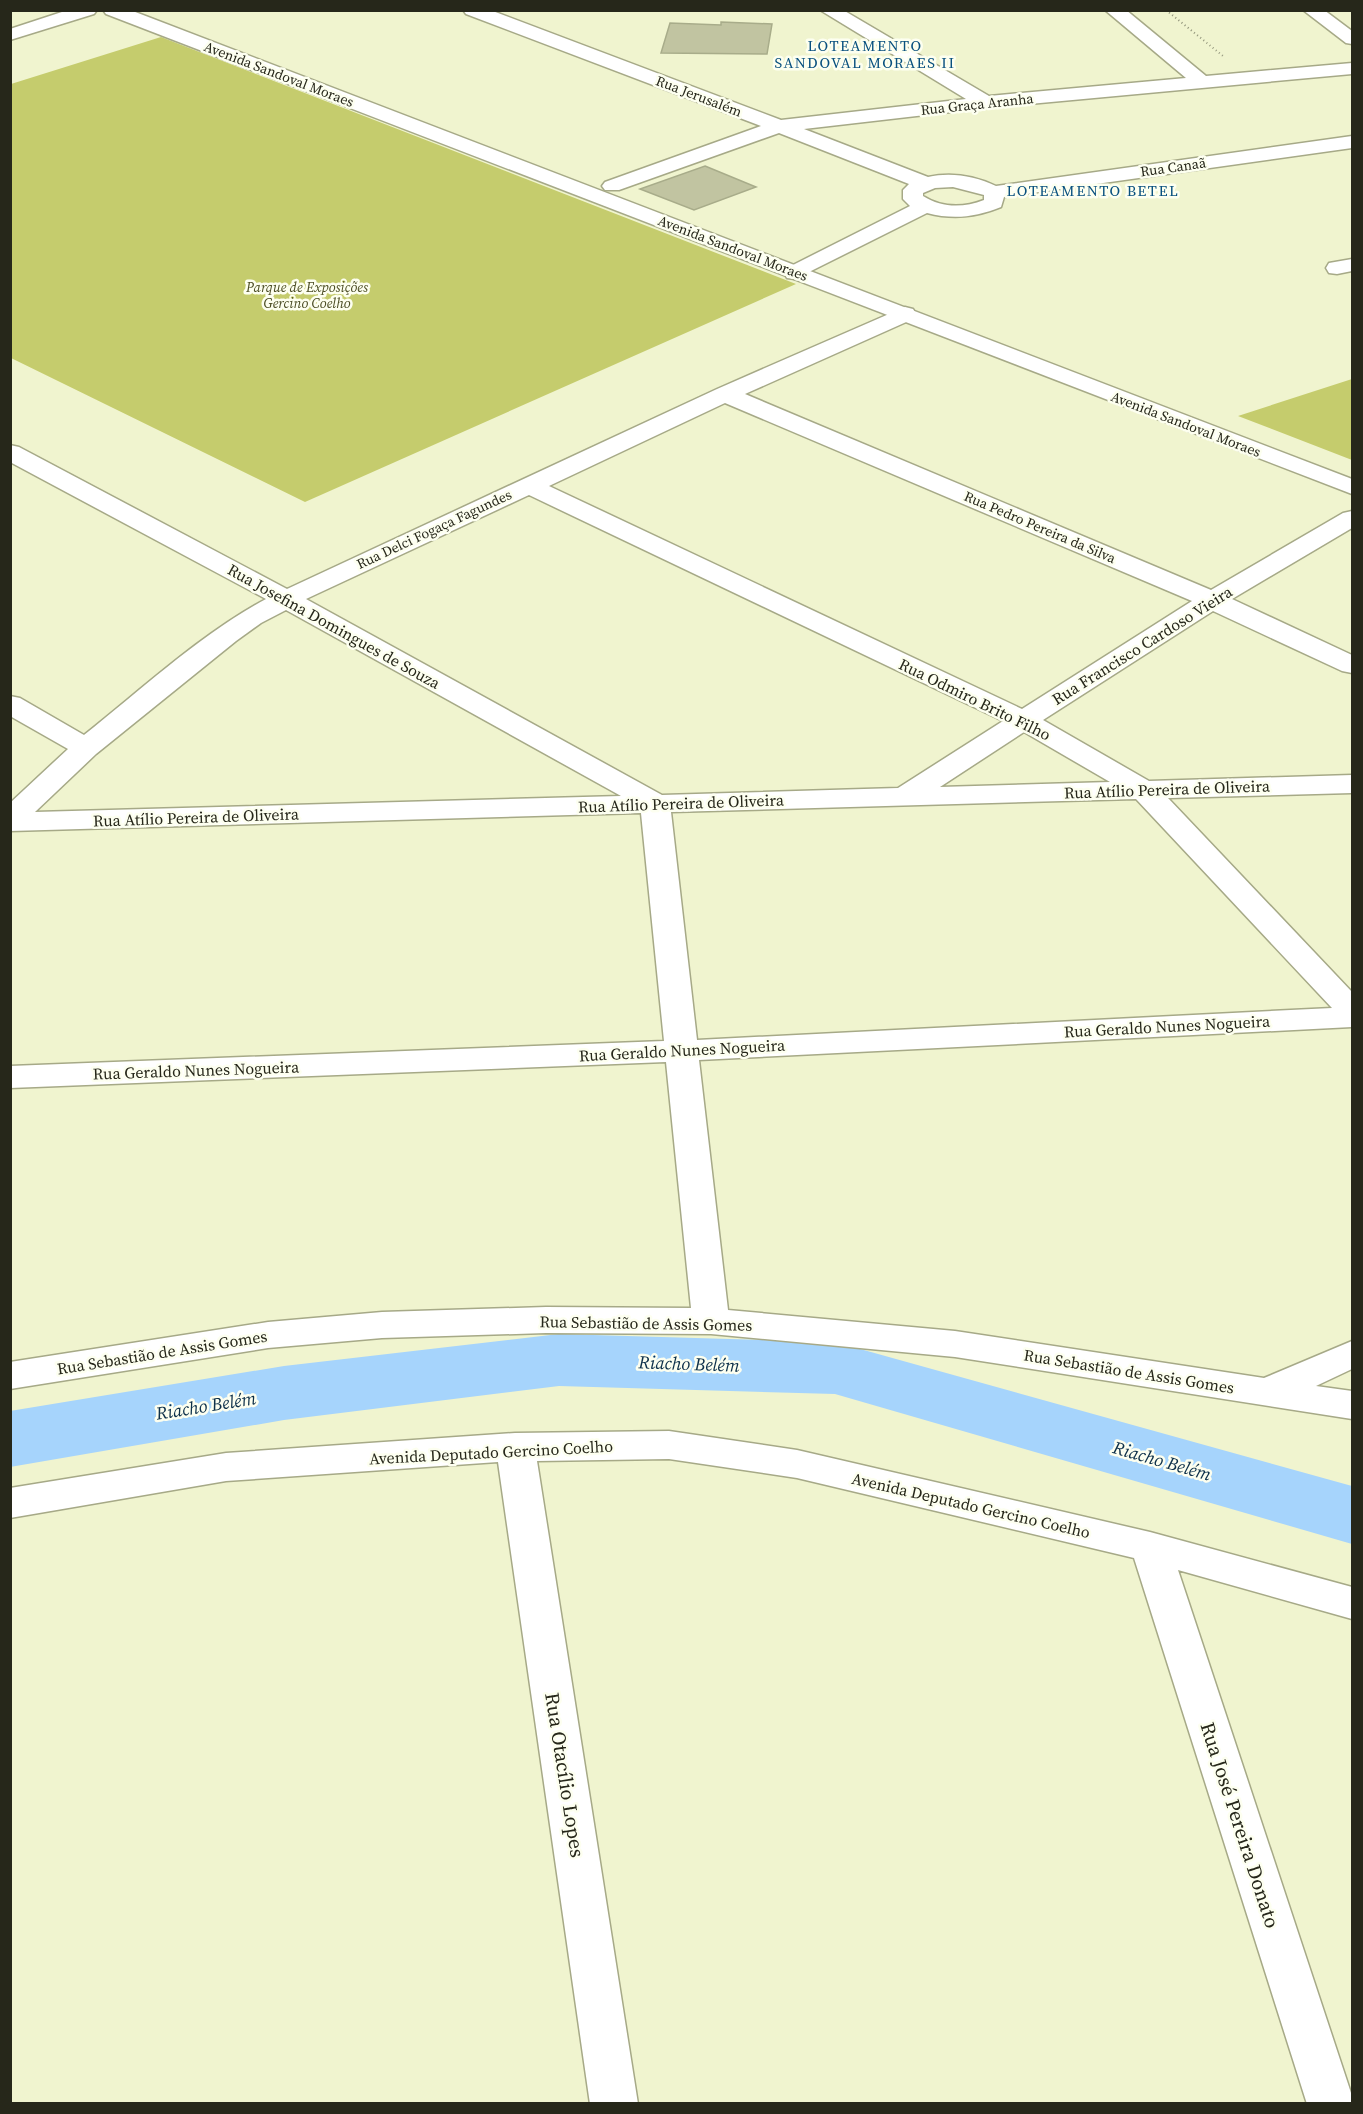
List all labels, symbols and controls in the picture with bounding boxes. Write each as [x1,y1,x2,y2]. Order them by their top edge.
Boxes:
district label: LOTEAMENTO SANDOVAL MORAES II [775,35,955,73]
street label: Avenida Sandoval Moraes [201,36,357,112]
street label: Rua Jerusalém [653,70,745,122]
street label: Rua Graça Aranha [920,88,1035,120]
street label: Rua Canaã [1139,152,1208,182]
district label: LOTEAMENTO BETEL [1007,180,1179,201]
street label: Avenida Sandoval Moraes [655,210,811,286]
park label: Parque de Exposições Gercino Coelho [245,277,369,313]
street label: Avenida Sandoval Moraes [1108,386,1264,462]
street label: Rua Delci Fogaça Fagundes [353,484,515,574]
street label: Rua Pedro Pereira da Silva [961,486,1120,568]
street label: Rua Josefina Domingues de Souza [224,558,445,694]
street label: Rua Francisco Cardoso Vieira [1048,580,1237,710]
street label: Rua Odmiro Brito Filho [895,653,1055,745]
street label: Rua Atílio Pereira de Oliveira [1064,774,1271,804]
street label: Rua Atílio Pereira de Oliveira [578,788,785,818]
street label: Rua Atílio Pereira de Oliveira [93,802,300,832]
street label: Rua Geraldo Nunes Nogueira [1063,1010,1271,1042]
street label: Rua Geraldo Nunes Nogueira [578,1034,786,1066]
street label: Rua Geraldo Nunes Nogueira [92,1055,300,1085]
street label: Rua Sebastião de Assis Gomes [539,1310,753,1336]
street label: Rua Sebastião de Assis Gomes [55,1324,269,1380]
street label: Rua Sebastião de Assis Gomes [1022,1343,1236,1399]
water label: Riacho Belém [637,1349,740,1378]
water label: Riacho Belém [153,1385,258,1426]
water label: Riacho Belém [1109,1434,1214,1487]
street label: Avenida Deputado Gercino Coelho [369,1435,614,1469]
street label: Avenida Deputado Gercino Coelho [850,1467,1093,1543]
street label: Rua Otacílio Lopes [538,1691,592,1859]
street label: Rua José Pereira Donato [1193,1718,1287,1932]

